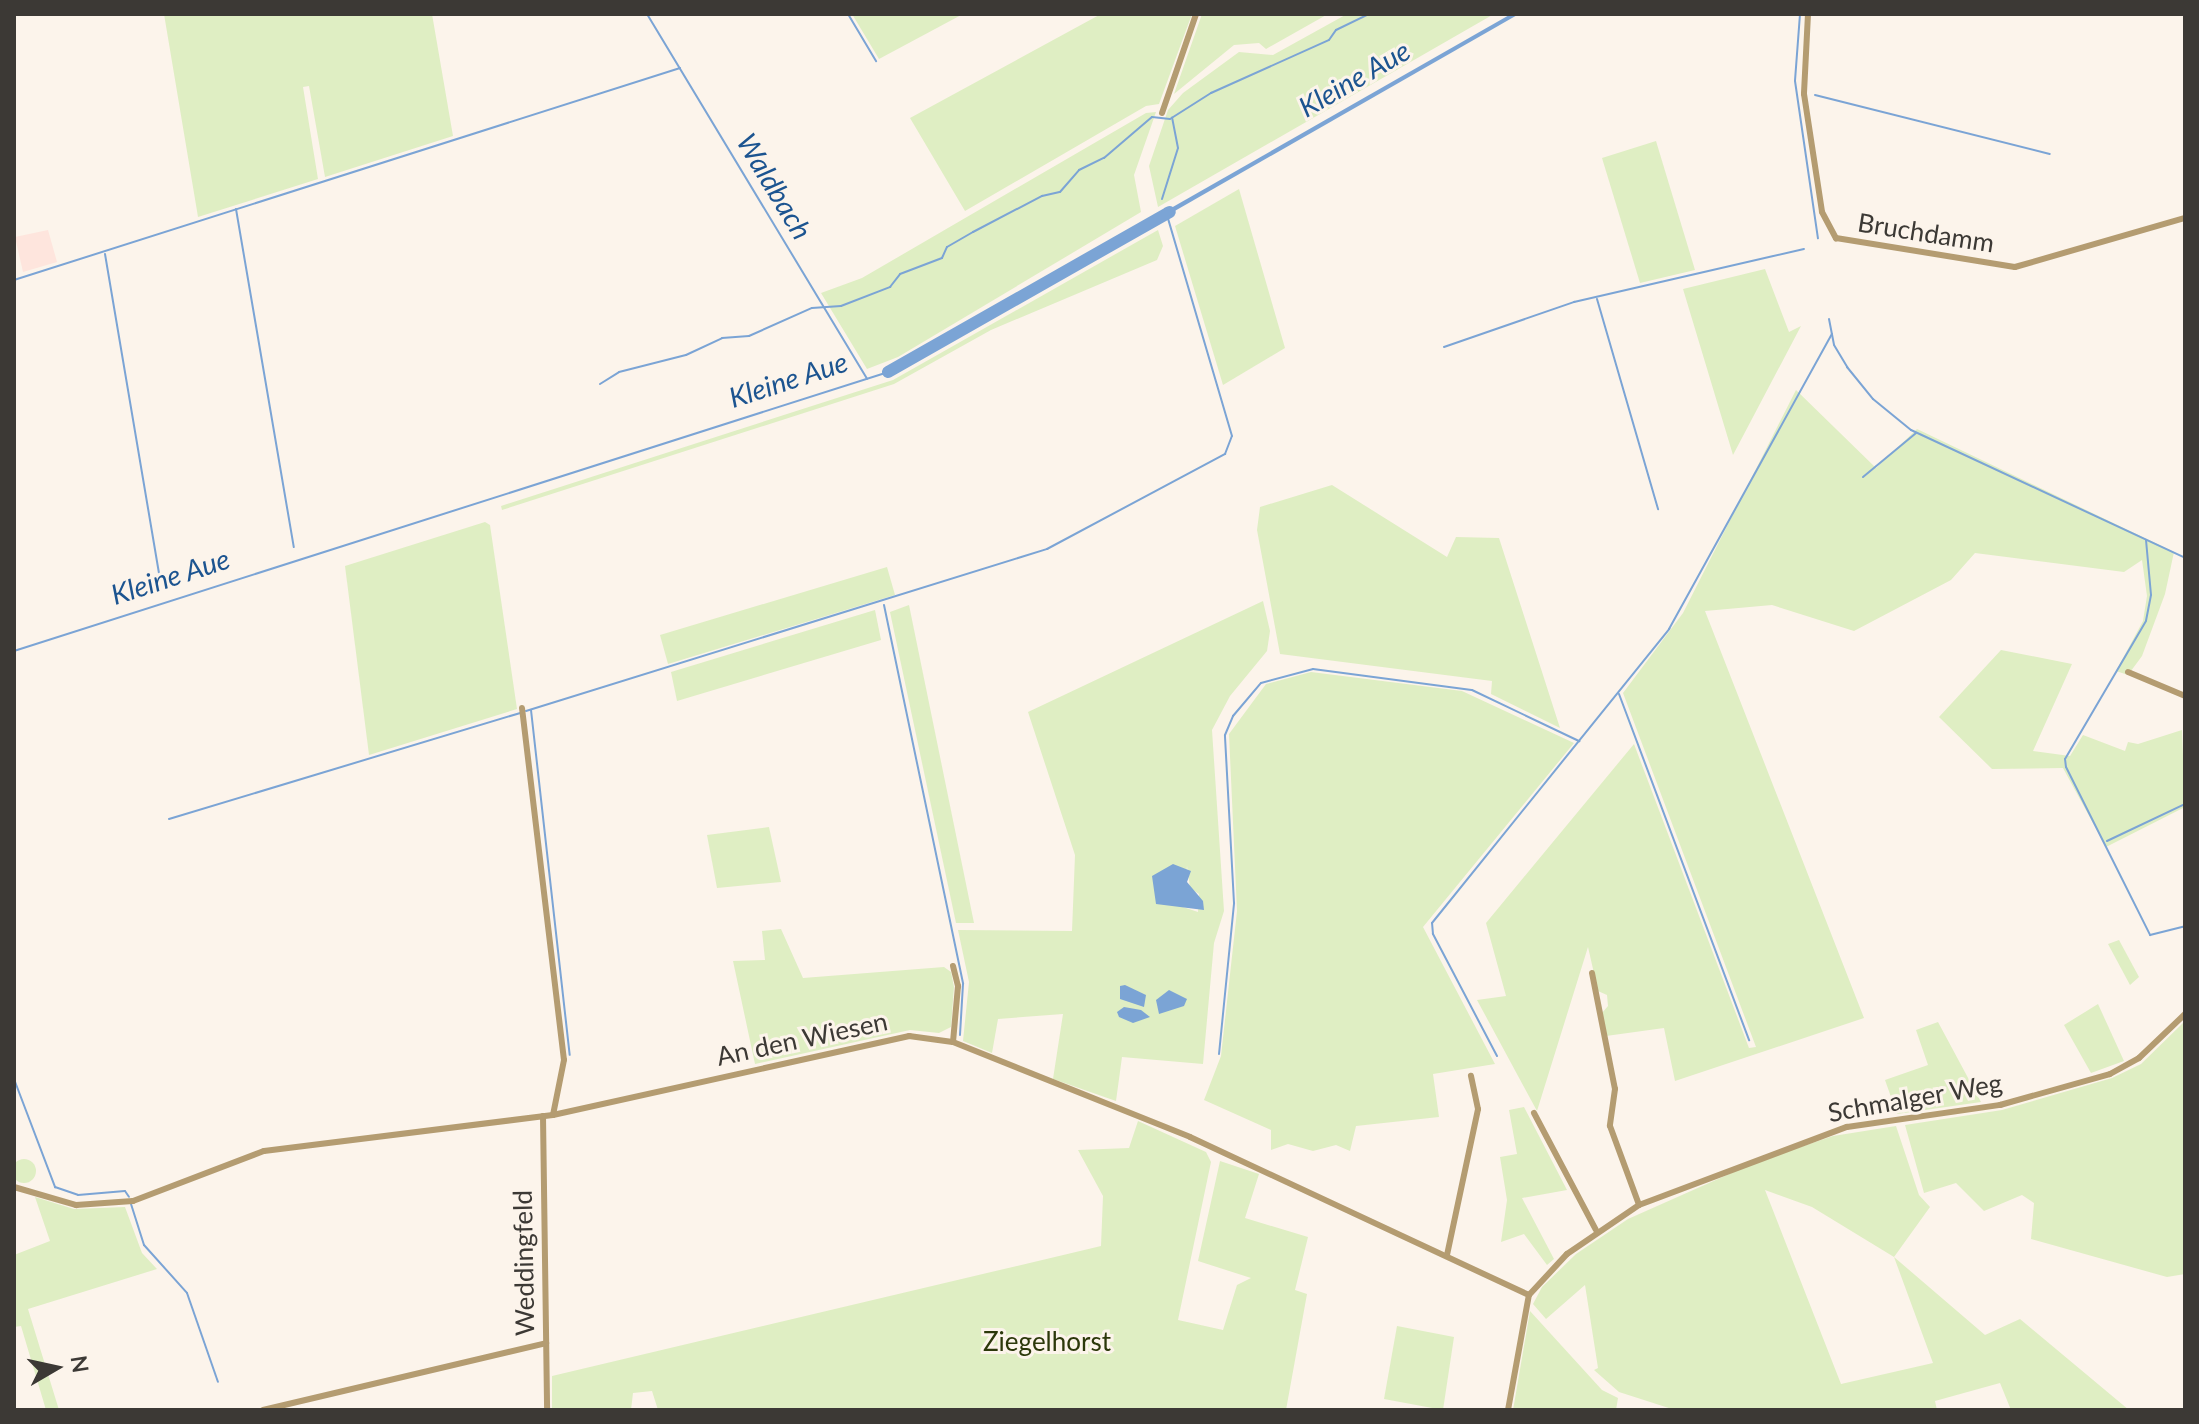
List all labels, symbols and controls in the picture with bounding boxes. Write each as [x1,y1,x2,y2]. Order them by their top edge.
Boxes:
water label: Kleine Aue [1292,33,1416,123]
water label: Waldbach [730,127,820,245]
street label: Bruchdamm [1856,207,1996,259]
water label: Kleine Aue [724,344,852,414]
water label: Kleine Aue [106,541,234,611]
street label: An den Wiesen [713,1006,891,1072]
street label: Schmalger Weg [1825,1067,2005,1129]
street label: Weddingfeld [507,1190,541,1336]
park label: Ziegelhorst [983,1326,1111,1358]
north arrow [16,1328,96,1408]
text: N [66,1354,95,1375]

